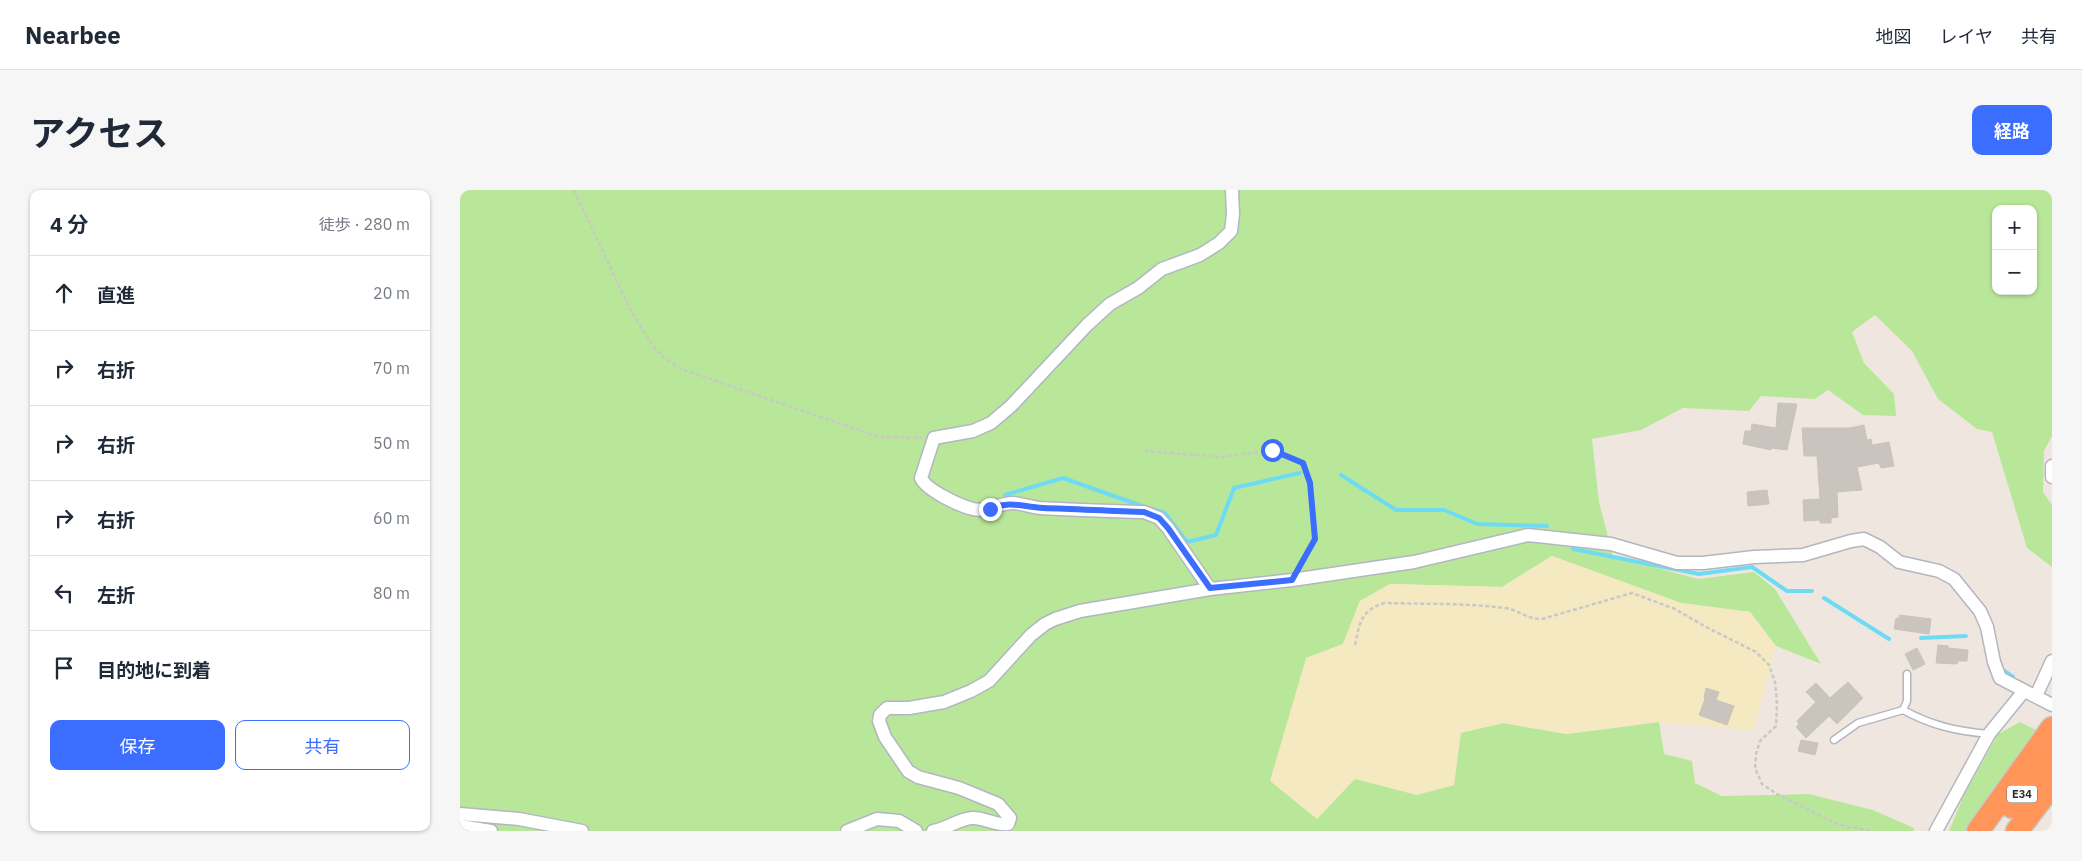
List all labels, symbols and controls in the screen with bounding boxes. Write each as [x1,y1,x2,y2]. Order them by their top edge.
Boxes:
text: Nearbee [25,19,121,51]
text: 地図 [1876,25,1912,48]
text: レイヤ [1940,25,1993,48]
text: 共有 [2021,25,2057,48]
button: 経路 [1972,105,2052,155]
text: アクセス [30,110,168,156]
map controls [1992,205,2037,295]
button: + [1992,205,2037,250]
text: 4 分 [50,210,89,238]
text: 徒歩 · 280 m [319,214,410,234]
button: − [1992,250,2037,295]
icon: ahead [50,279,78,307]
text: 直進 [97,283,135,307]
text: 20 m [373,283,410,303]
icon: right [50,354,78,382]
text: 右折 [97,358,135,382]
text: 70 m [373,358,410,378]
icon: right [50,429,78,457]
text: 右折 [97,433,135,457]
text: 50 m [373,433,410,453]
route start [1261,439,1284,462]
route end [979,498,1002,521]
icon: right [50,504,78,532]
text: 右折 [97,508,135,532]
text: 60 m [373,508,410,528]
icon: left [50,579,78,607]
text: 左折 [97,583,135,607]
text: 80 m [373,583,410,603]
icon: arrive [50,654,78,682]
text: 目的地に到着 [97,658,211,682]
button: 保存 [50,720,225,770]
button: 共有 [235,720,410,770]
road number: E34 [2007,786,2037,802]

